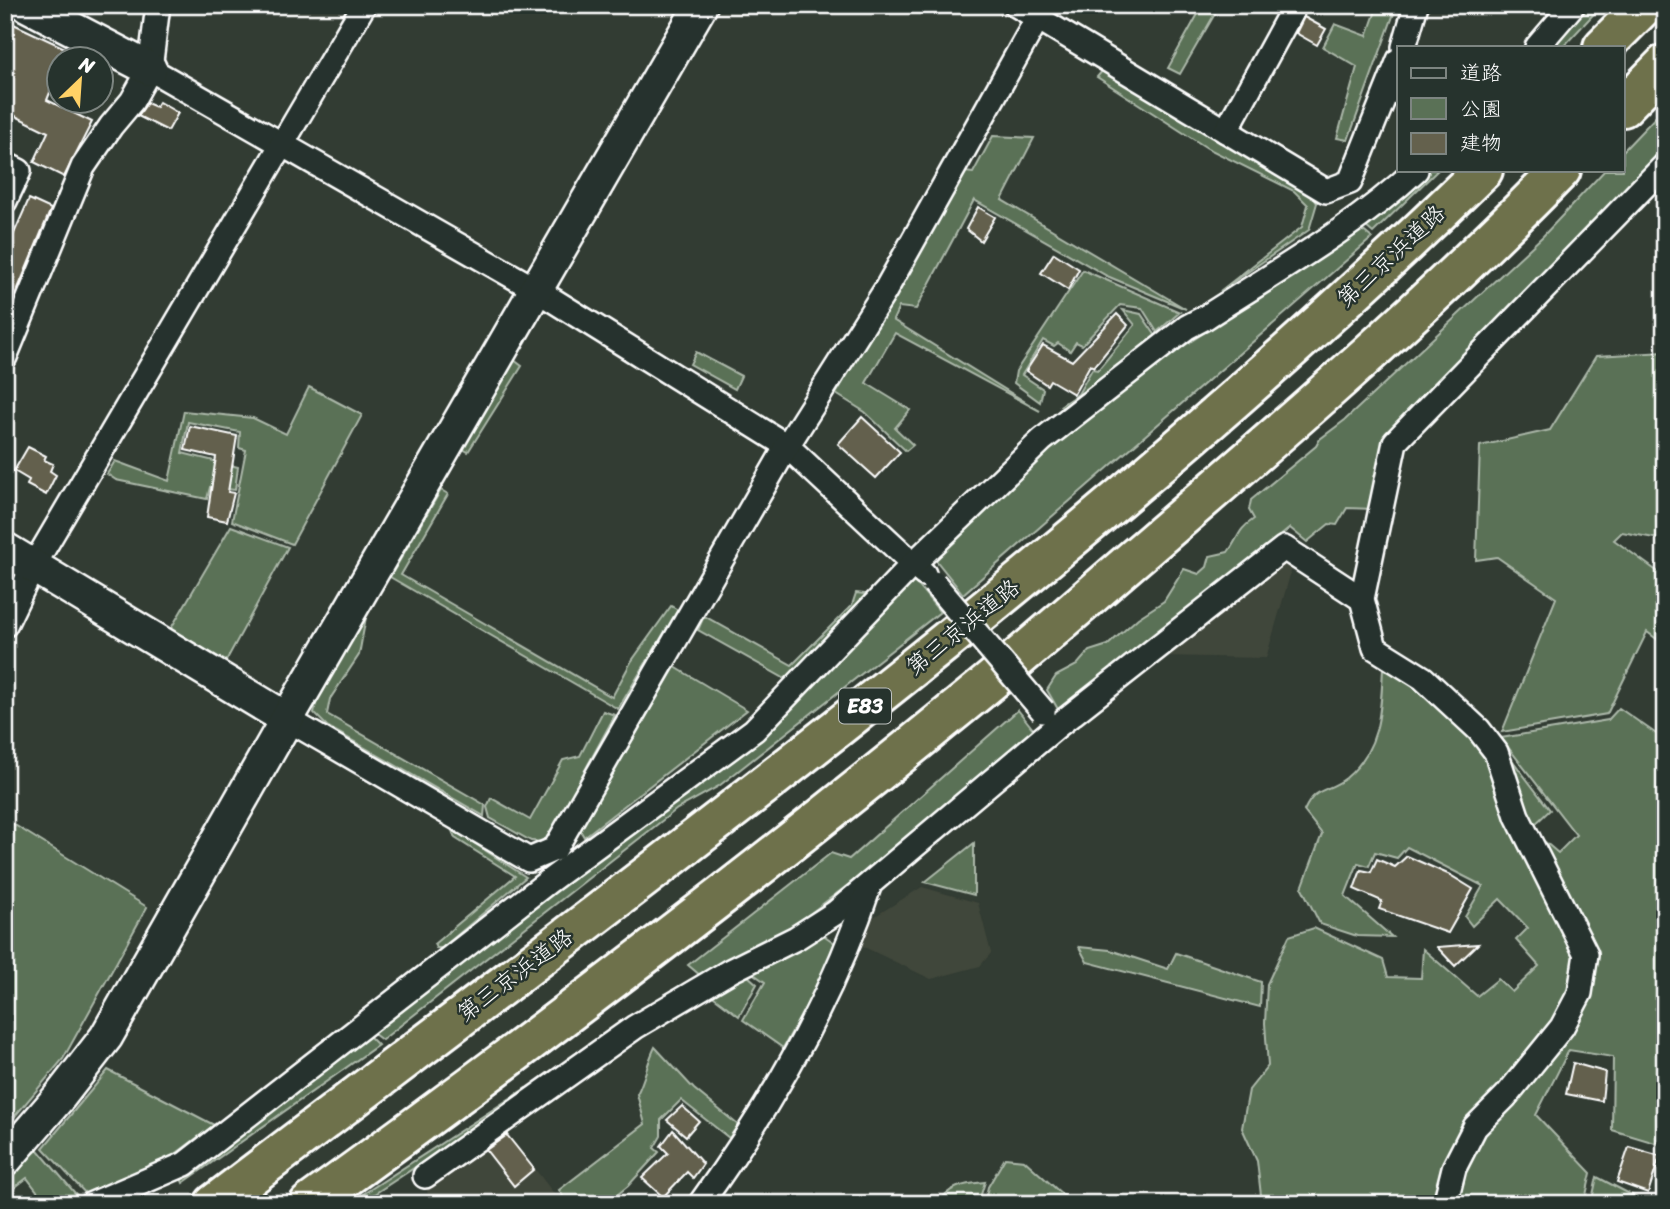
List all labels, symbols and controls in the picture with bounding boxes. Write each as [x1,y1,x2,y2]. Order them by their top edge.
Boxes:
north arrow [46,46,116,116]
legend [1397,46,1624,172]
text: N [73,47,101,83]
text: 道路 [1460,54,1502,92]
text: 公園 [1460,90,1502,128]
text: 建物 [1460,124,1502,162]
street label: 第三京浜道路 [1327,194,1455,318]
street label: 第三京浜道路 [896,568,1030,686]
road number: E83 [839,688,891,724]
street label: 第三京浜道路 [448,917,582,1033]

